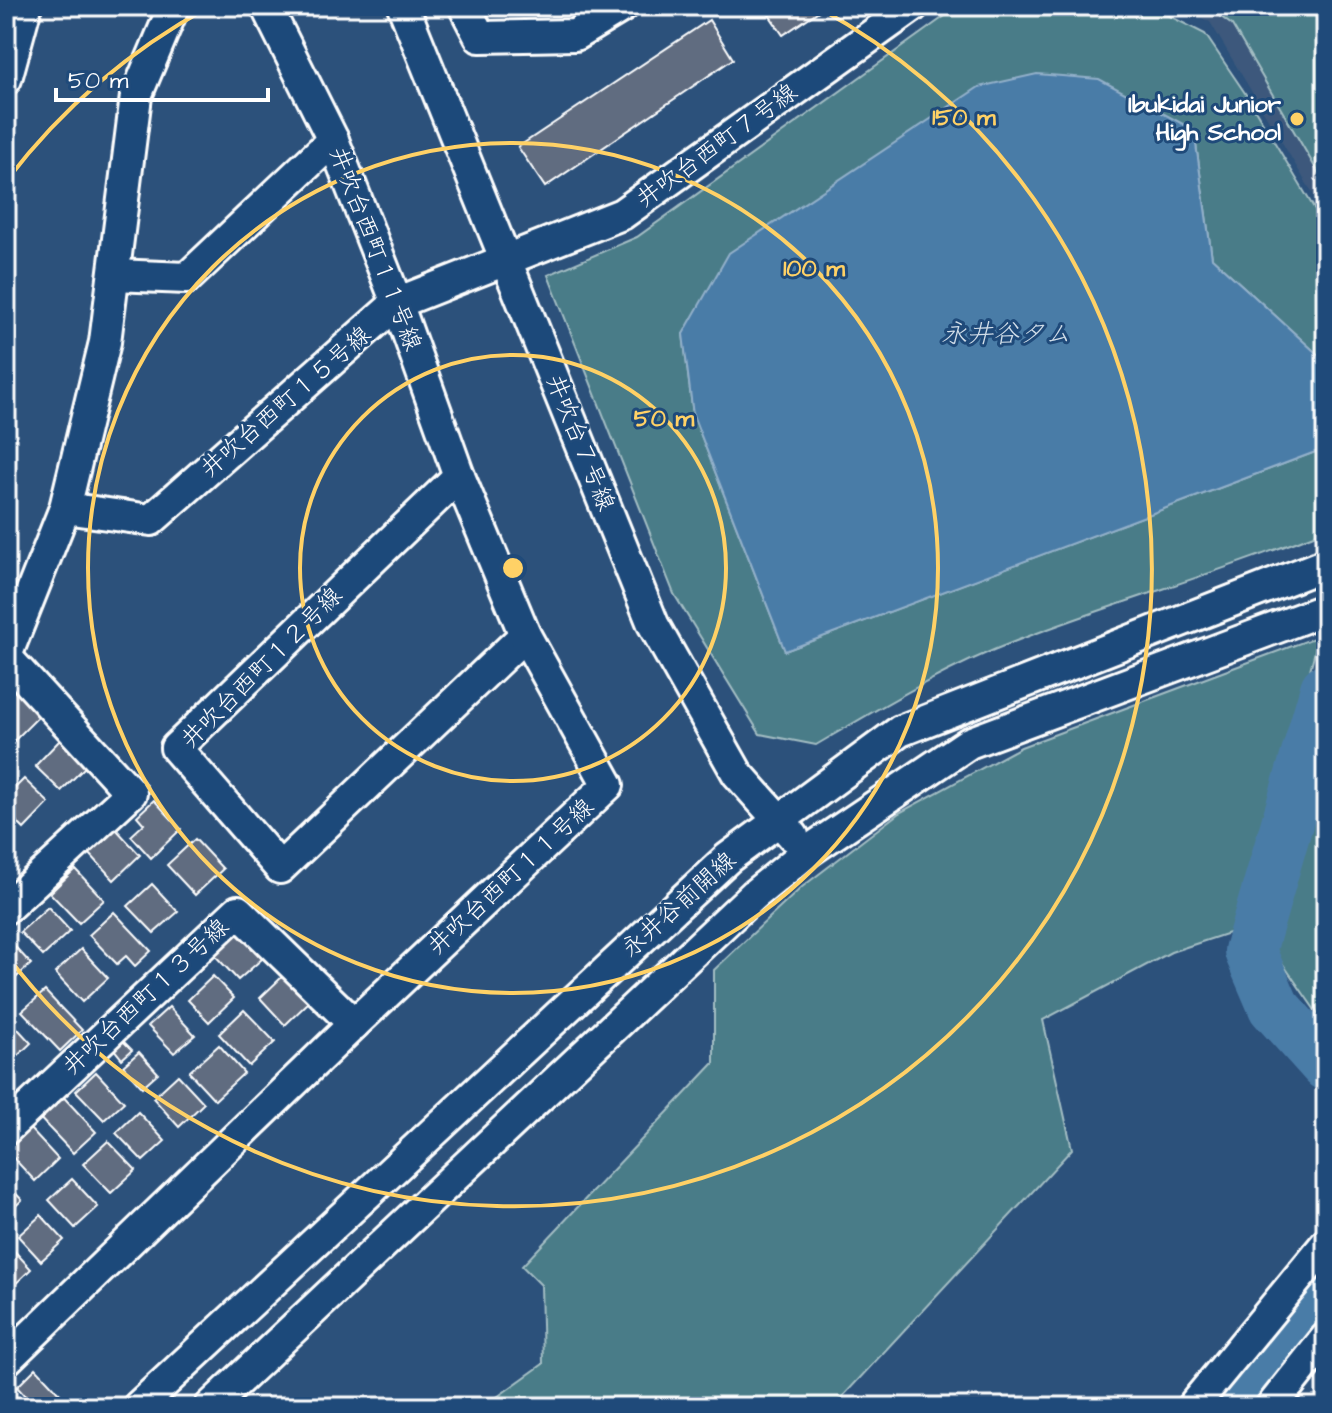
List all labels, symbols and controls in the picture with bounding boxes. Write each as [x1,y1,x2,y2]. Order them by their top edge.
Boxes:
scale bar [56,52,268,102]
text: 50 m [68,64,129,98]
street label: 井吹台西町７号線 [629,76,805,216]
place label: Ibukidai Junior High School [1128,88,1282,151]
text: 150 m [932,101,996,135]
marker: Ibukidai Junior High School [1288,110,1306,128]
street label: 井吹台西町１１号線 [320,142,430,356]
text: 100 m [783,252,845,286]
water label: 永井谷タム [941,316,1071,352]
street label: 井吹台西町１５号線 [193,318,379,486]
street label: 井吹台７号線 [537,370,623,516]
text: 50 m [634,402,695,436]
centre of rings [499,554,527,582]
street label: 井吹台西町１２号線 [174,580,350,756]
street label: 井吹台西町１１号線 [420,791,602,963]
street label: 永井谷前開線 [614,844,744,966]
street label: 井吹台西町１３号線 [55,911,237,1083]

